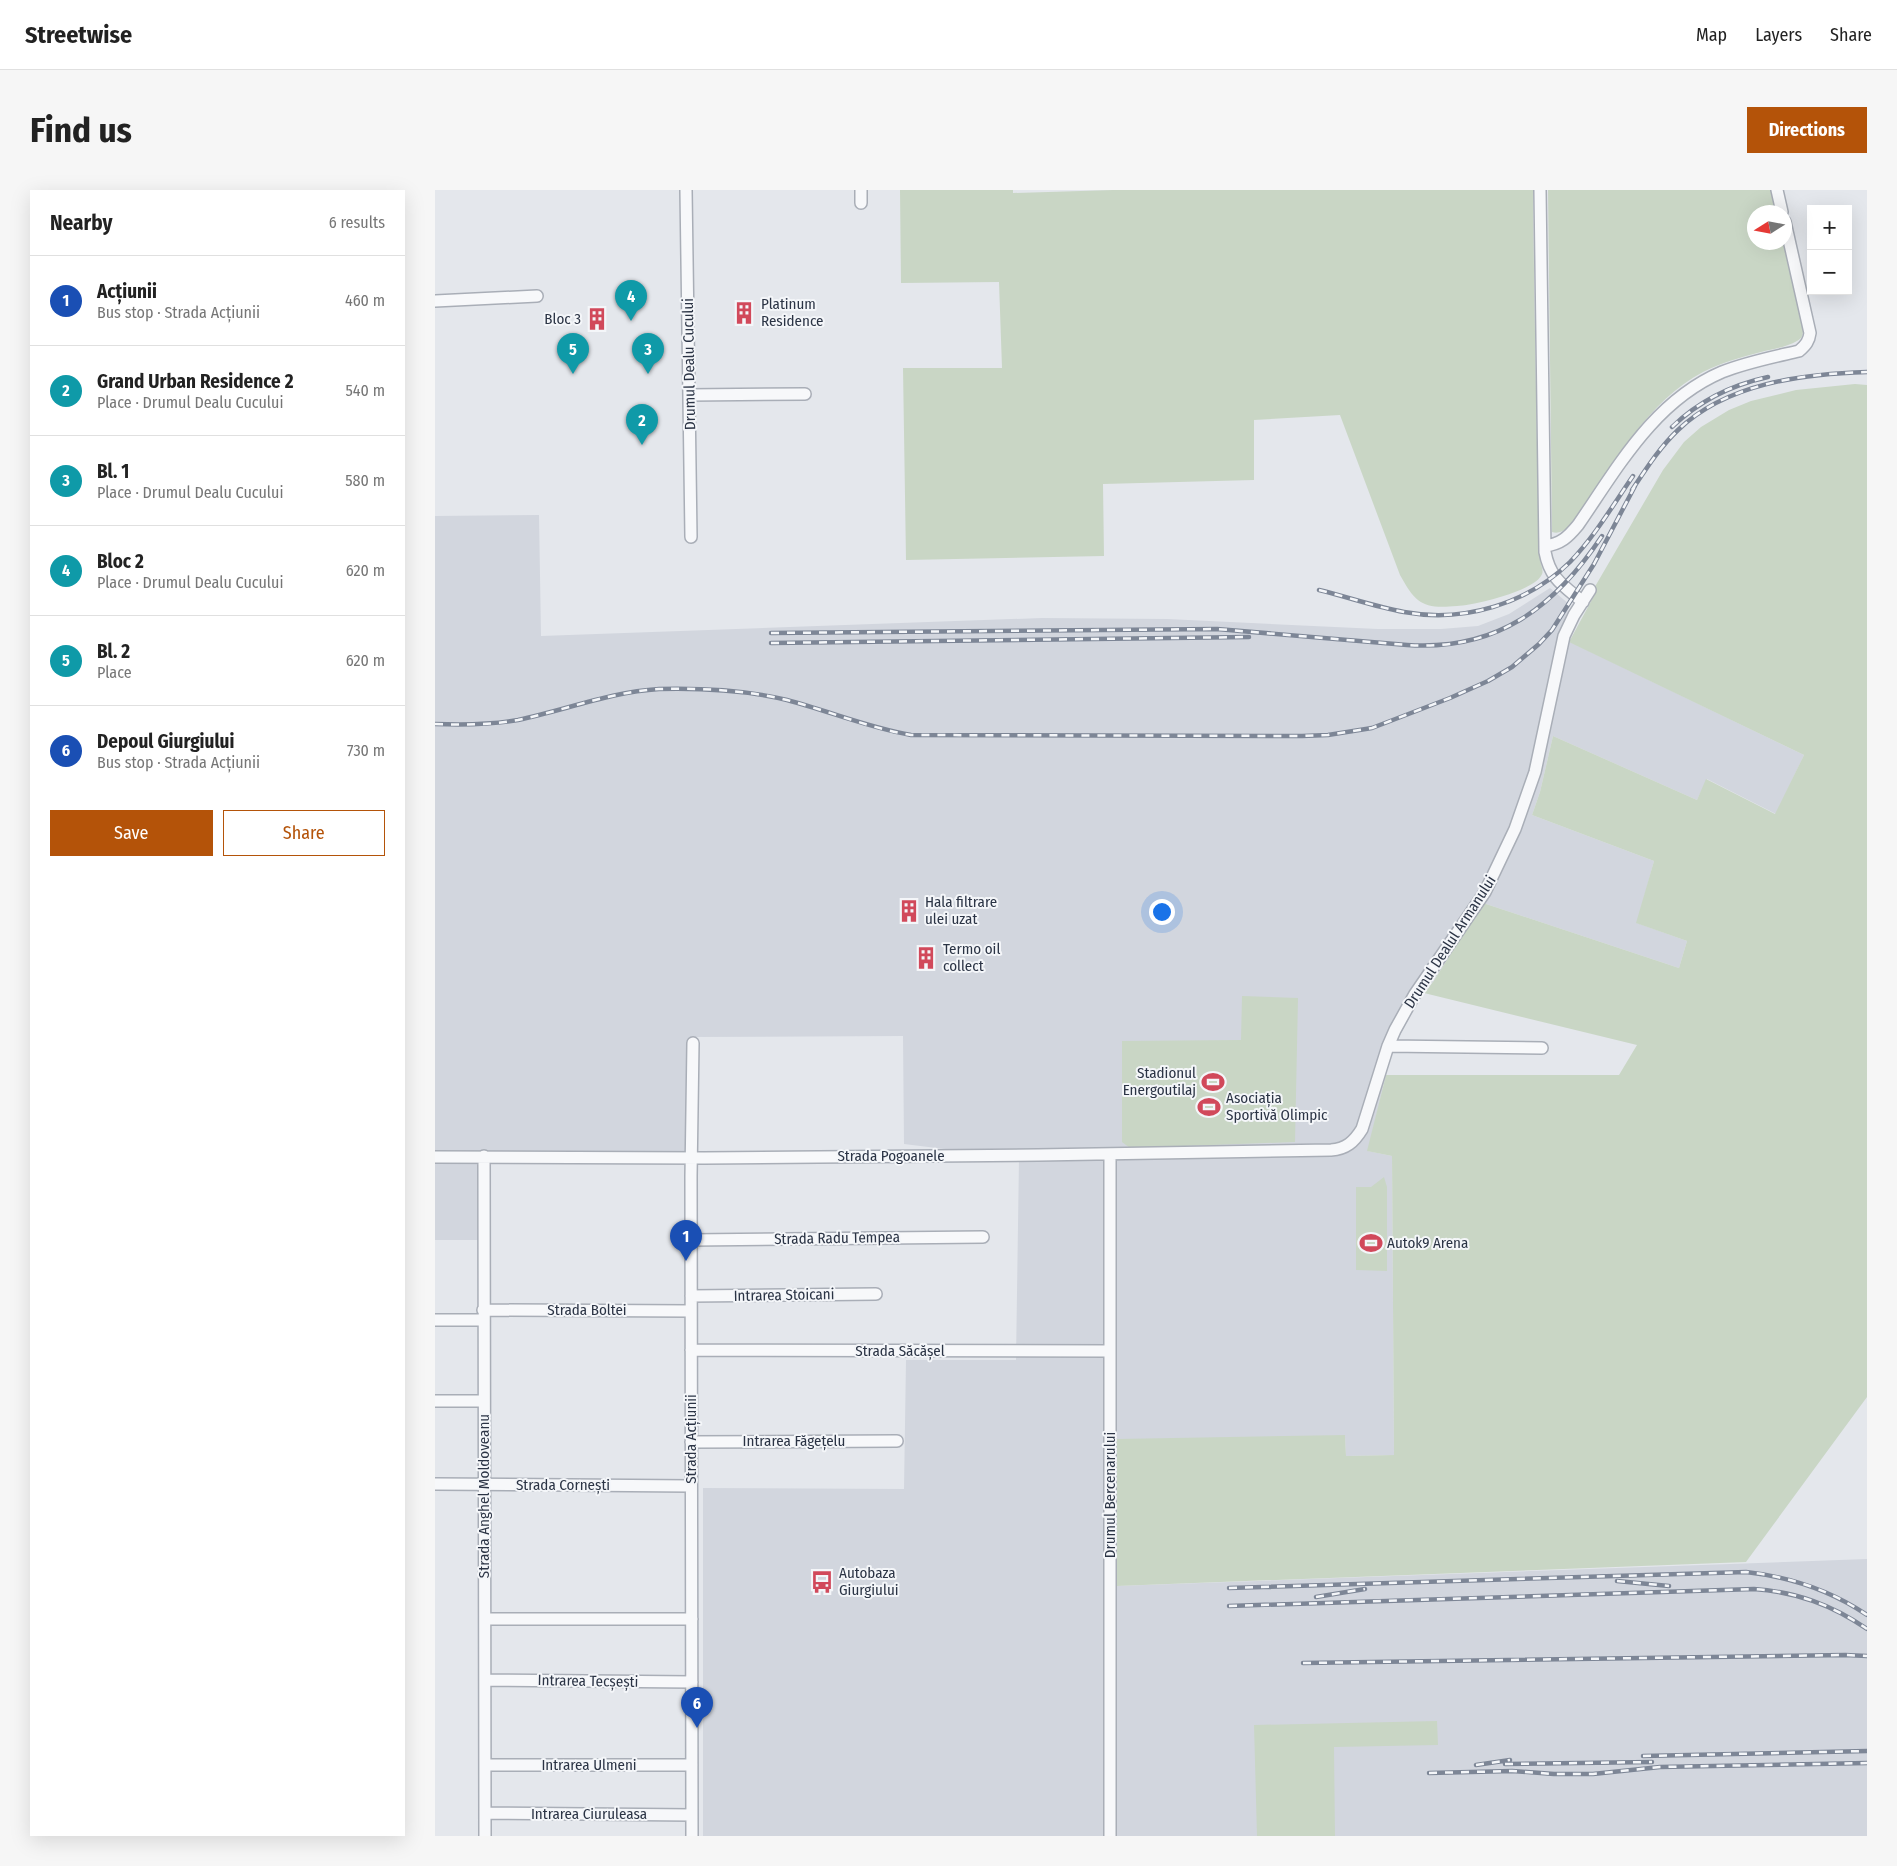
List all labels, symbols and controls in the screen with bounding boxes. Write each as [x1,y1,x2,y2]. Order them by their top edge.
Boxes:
text: Streetwise [25,21,132,49]
text: Map [1696,24,1727,46]
text: Layers [1755,24,1802,46]
text: Share [1830,24,1872,46]
button: Directions [1747,107,1867,153]
text: Find us [30,109,132,151]
north arrow [1747,205,1792,250]
map controls [1807,205,1852,295]
button: + [1807,205,1852,250]
text: Nearby [50,210,112,236]
text: 6 results [329,213,385,232]
button: − [1807,250,1852,295]
text: Acțiunii [97,280,157,303]
pin: 4 [615,280,647,321]
text: 1 [63,291,69,310]
text: 460 m [345,291,385,310]
place label: Platinum Residence [761,295,823,330]
street label: Drumul Dealu Cucului [679,298,699,430]
building icon: Platinum Residence [731,300,757,326]
text: Bus stop · Strada Acțiunii [97,303,260,322]
building icon: Bloc 3 [584,306,610,332]
place label: Bloc 3 [544,310,581,328]
pin: 5 [557,333,589,374]
pin: 3 [632,333,664,374]
text: Grand Urban Residence 2 [97,370,293,393]
text: 2 [62,381,70,400]
text: 540 m [346,381,385,400]
text: Place · Drumul Dealu Cucului [97,393,283,412]
pin: 2 [626,404,658,445]
text: Bl. 1 [97,460,129,483]
text: 3 [62,471,70,490]
text: 580 m [345,471,385,490]
text: Place · Drumul Dealu Cucului [97,483,283,502]
text: Bloc 2 [97,550,144,573]
text: 4 [62,561,70,580]
text: 620 m [346,561,385,580]
text: Place · Drumul Dealu Cucului [97,573,283,592]
text: Bl. 2 [97,640,130,663]
text: 5 [62,651,70,670]
text: 620 m [346,651,385,670]
text: Place [97,663,132,682]
text: Depoul Giurgiului [97,730,234,753]
text: 6 [62,741,70,760]
text: 730 m [347,741,385,760]
text: Bus stop · Strada Acțiunii [97,753,260,772]
button: Save [50,810,213,856]
button: Share [223,810,385,856]
street label: Drumul Dealul Armanului [1400,872,1500,1012]
place label: Hala filtrare ulei uzat [925,893,997,928]
building icon: Hala filtrare ulei uzat [896,898,922,924]
your location [1149,899,1175,925]
place label: Termo oil collect [943,940,1000,975]
building icon: Termo oil collect [913,945,939,971]
place label: Stadionul Energoutilaj [1123,1064,1196,1099]
sports icon: Stadionul Energoutilaj [1200,1069,1226,1095]
place label: Asociația Sportivă Olimpic [1226,1089,1328,1124]
sports icon: Asociația Sportivă Olimpic [1196,1094,1222,1120]
street label: Strada Pogoanele [837,1147,945,1165]
pin: 1 [670,1220,702,1261]
street label: Strada Radu Tempea [774,1228,900,1248]
sports icon: Autok9 Arena [1358,1230,1384,1256]
place label: Autok9 Arena [1387,1234,1468,1252]
street label: Intrarea Stoicani [733,1285,835,1305]
street label: Strada Boltei [547,1301,627,1319]
street label: Strada Săcășel [855,1342,945,1361]
street label: Strada Acțiunii [682,1394,701,1484]
street label: Strada Anghel Moldoveanu [475,1414,493,1578]
street label: Intrarea Făgețelu [743,1432,845,1451]
street label: Drumul Bercenarului [1101,1432,1119,1558]
street label: Strada Cornești [516,1476,610,1495]
place label: Autobaza Giurgiului [839,1564,899,1599]
bus stop icon: Autobaza Giurgiului [809,1569,835,1595]
street label: Intrarea Tecșești [537,1671,638,1692]
pin: 6 [681,1687,713,1728]
street label: Intrarea Ulmeni [541,1756,637,1774]
street label: Intrarea Ciuruleasa [531,1805,647,1823]

